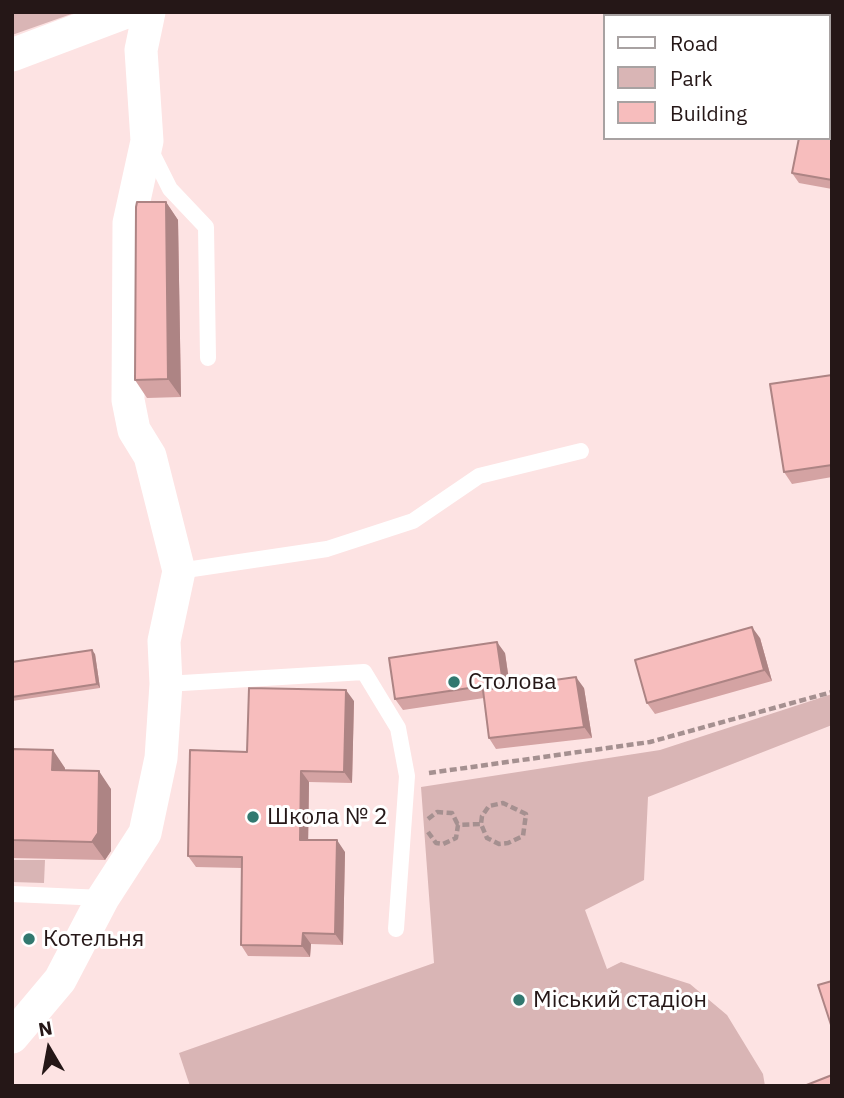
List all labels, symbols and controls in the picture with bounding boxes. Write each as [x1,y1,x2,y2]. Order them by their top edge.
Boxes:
legend [602,14,830,140]
text: Road [670,29,718,57]
text: Park [670,64,713,92]
text: Building [670,99,747,127]
place label: Столова [468,668,557,696]
marker: Столова [446,674,462,690]
place label: Школа № 2 [267,803,388,831]
marker: Школа № 2 [245,809,261,825]
place label: Котельня [43,925,144,953]
marker: Котельня [21,931,37,947]
place label: Міський стадіон [533,986,707,1014]
marker: Міський стадіон [511,992,527,1008]
north arrow [14,1014,84,1084]
text: N [36,1015,54,1041]

